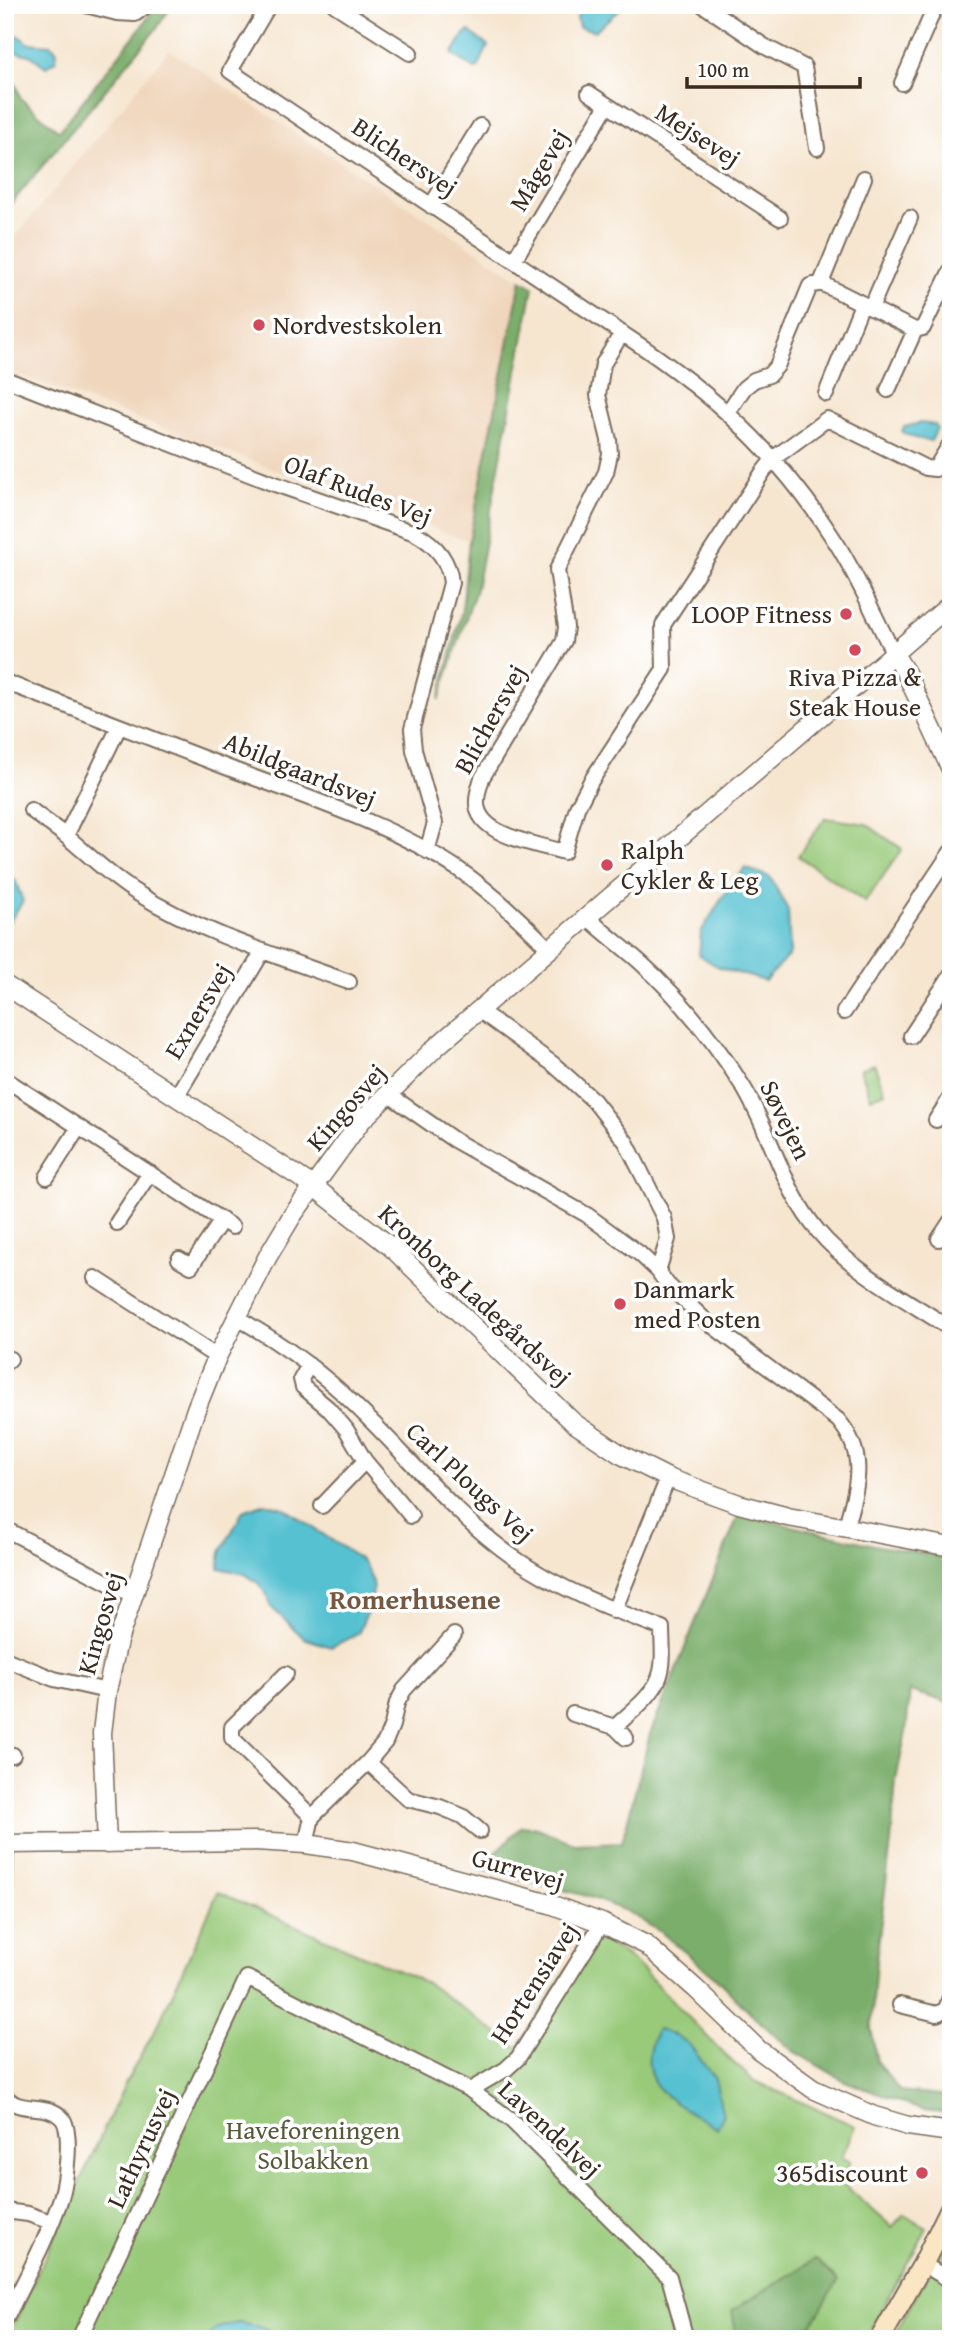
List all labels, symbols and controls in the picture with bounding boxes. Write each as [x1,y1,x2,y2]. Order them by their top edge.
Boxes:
scale bar [687,46,860,90]
text: 100 m [697,54,749,85]
street label: Mejsevej [648,92,749,177]
street label: Blichersvej [345,107,466,206]
street label: Mågevej [499,121,579,218]
place label: Nordvestskolen [273,305,442,344]
marker: Nordvestskolen [251,317,267,333]
street label: Olaf Rudes Vej [279,444,438,536]
place label: LOOP Fitness [691,594,832,633]
marker: LOOP Fitness [838,606,854,622]
marker: Riva Pizza & Steak House [847,642,863,658]
street label: Blichersvej [443,657,536,781]
place label: Riva Pizza & Steak House [789,657,922,726]
street label: Abildgaardsvej [218,721,382,818]
place label: Ralph Cykler & Leg [621,830,758,899]
marker: Ralph Cykler & Leg [599,857,615,873]
street label: Exnersvej [154,955,242,1066]
street label: Kingosvej [296,1054,395,1159]
street label: Søvejen [750,1073,823,1167]
street label: Kronborg Ladegårdsvej [370,1194,581,1395]
place label: Danmark med Posten [634,1269,761,1338]
marker: Danmark med Posten [612,1296,628,1312]
street label: Carl Plougs Vej [398,1412,543,1551]
street label: Kingosvej [66,1567,133,1679]
district label: Romerhusene [329,1578,501,1619]
street label: Gurrevej [468,1837,569,1900]
street label: Hortensiavej [480,1914,588,2051]
street label: Lavendelvej [490,2071,611,2187]
street label: Lathyrusvej [96,2081,185,2214]
park label: Haveforeningen Solbakken [226,2110,400,2179]
place label: 365discount [776,2153,908,2192]
marker: 365discount [914,2165,930,2181]

